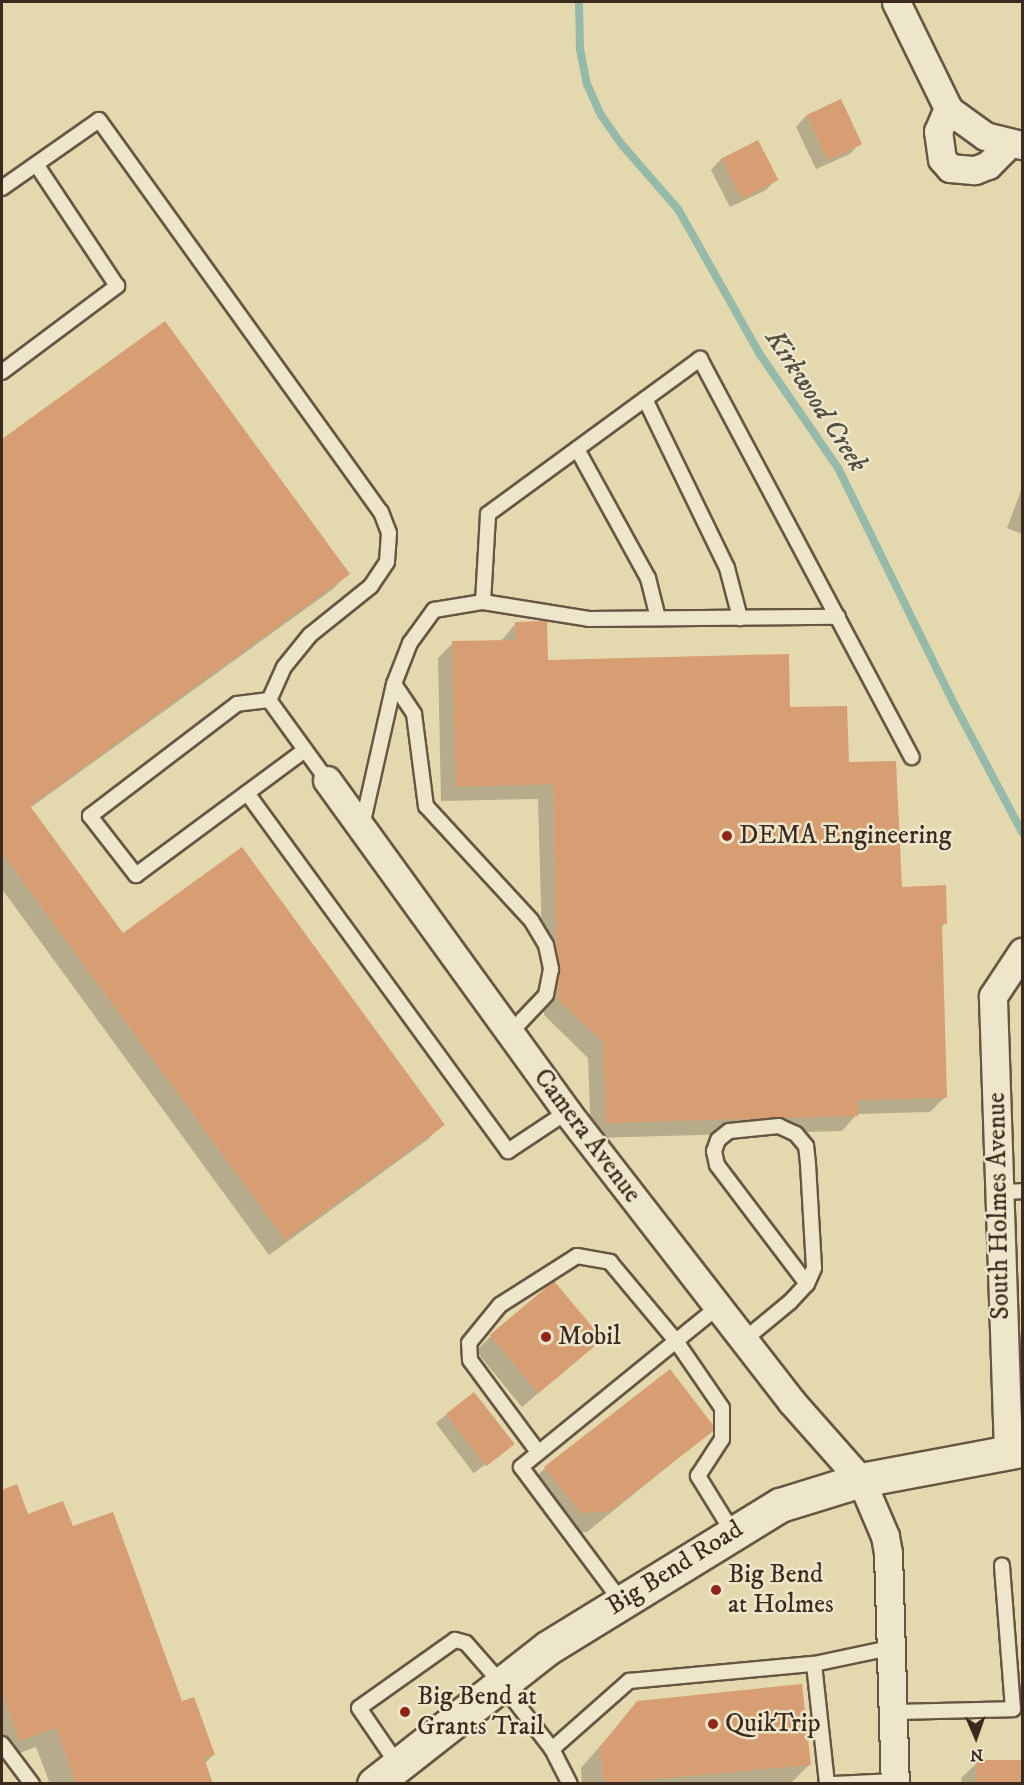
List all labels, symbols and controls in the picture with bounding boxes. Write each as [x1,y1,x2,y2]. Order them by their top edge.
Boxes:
water label: Kirkwood Creek [758,324,874,478]
place label: DEMA Engineering [739,820,951,852]
marker: DEMA Engineering [720,829,734,843]
street label: Camera Avenue [526,1063,648,1209]
street label: South Holmes Avenue [981,1092,1017,1320]
place label: Mobil [558,1321,621,1353]
marker: Mobil [539,1330,553,1344]
street label: Big Bend Road [601,1514,749,1622]
place label: Big Bend at Holmes [728,1559,834,1620]
marker: Big Bend at Holmes [709,1583,723,1597]
place label: Big Bend at Grants Trail [417,1681,544,1742]
marker: Big Bend at Grants Trail [398,1705,412,1719]
north arrow [946,1707,1006,1767]
place label: QuikTrip [725,1708,820,1740]
marker: QuikTrip [706,1717,720,1731]
text: N [970,1745,984,1765]

